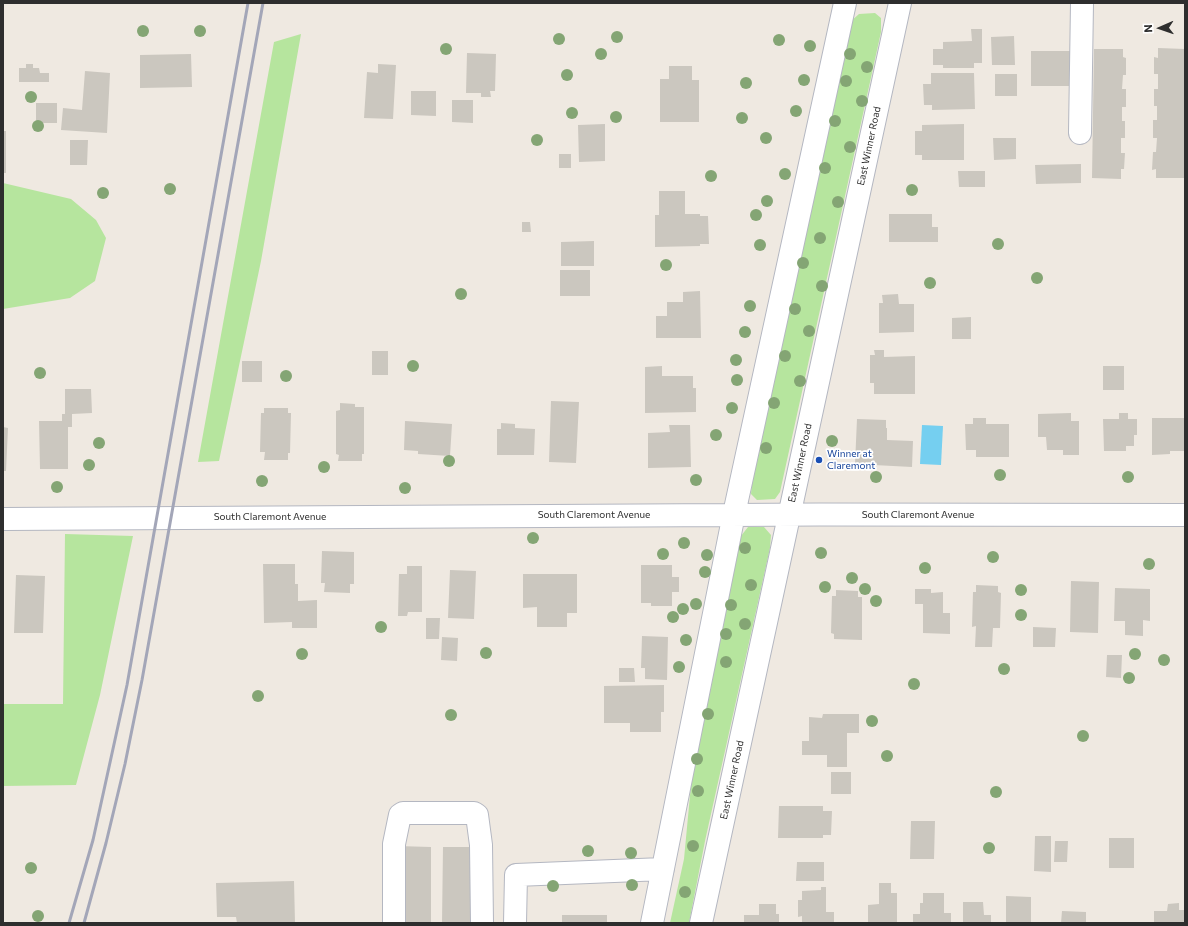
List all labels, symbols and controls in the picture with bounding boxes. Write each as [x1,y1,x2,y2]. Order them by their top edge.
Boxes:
north arrow [1140,8,1180,48]
text: N [1141,24,1154,33]
street label: East Winner Road [855,105,883,187]
street label: East Winner Road [786,422,814,504]
place label: Winner at Claremont [827,448,875,472]
marker: Winner at Claremont [814,455,824,465]
street label: South Claremont Avenue [538,509,650,521]
street label: South Claremont Avenue [862,509,974,521]
street label: South Claremont Avenue [214,511,326,523]
street label: East Winner Road [718,739,746,821]

